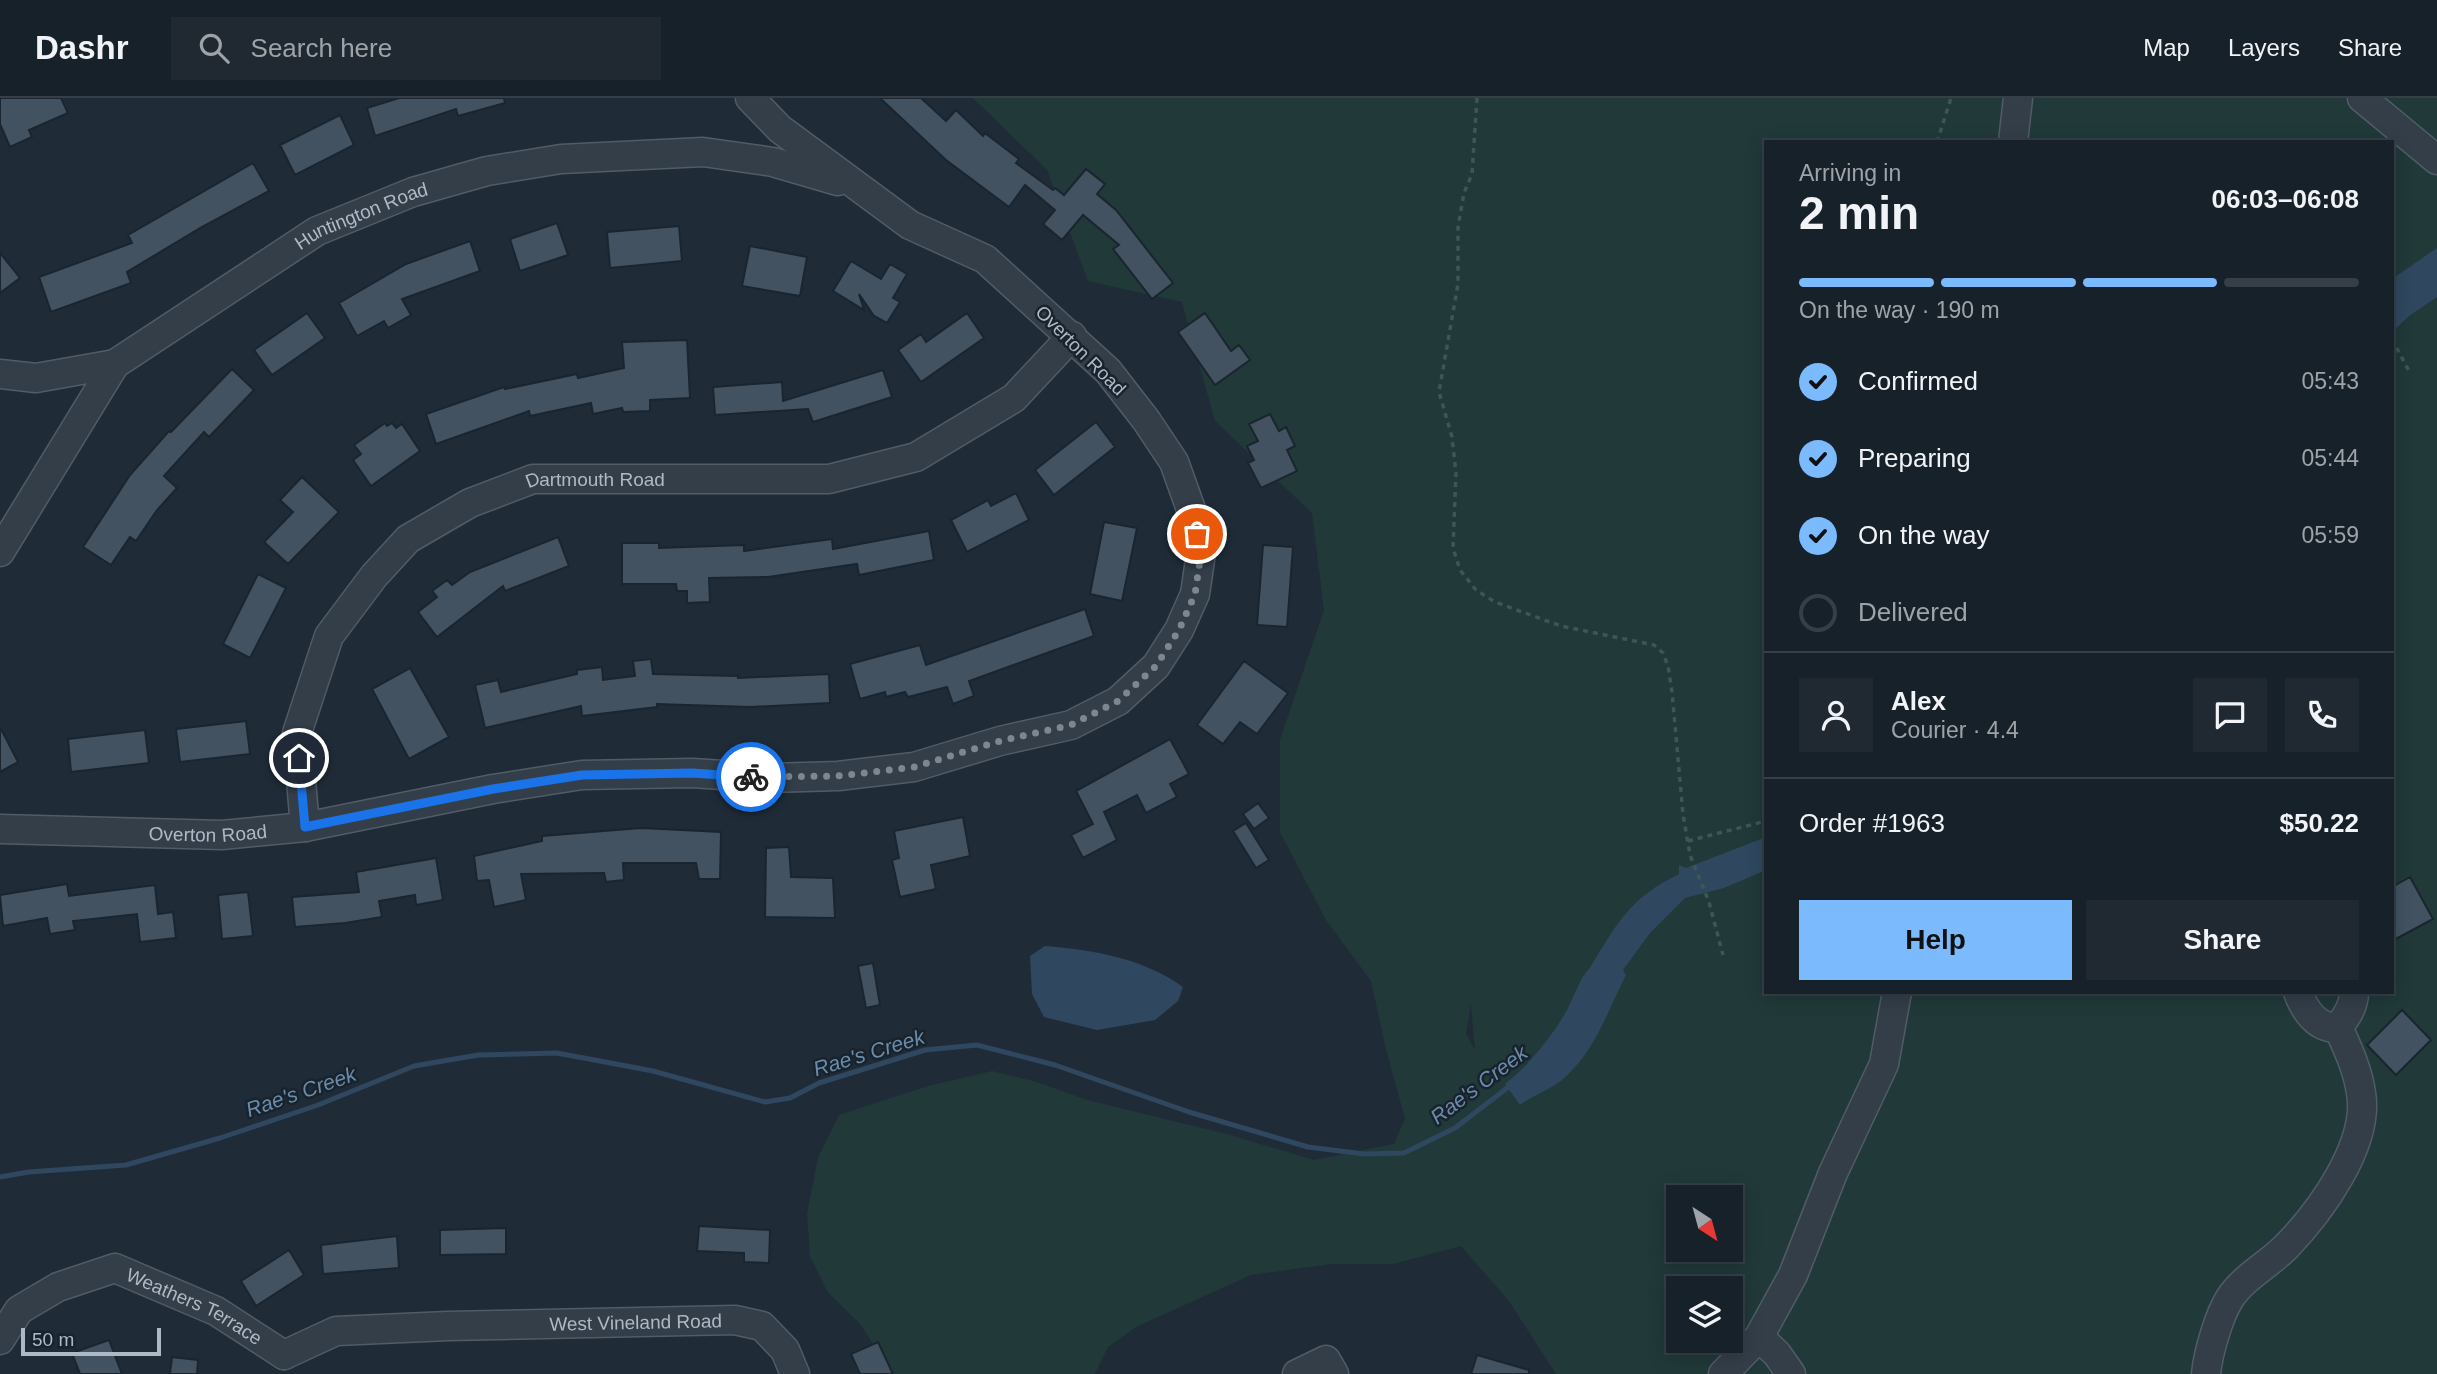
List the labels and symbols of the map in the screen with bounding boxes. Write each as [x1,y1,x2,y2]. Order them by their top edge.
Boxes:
street label: Huntington Road [291,178,430,254]
street label: Overton Road [1031,301,1130,400]
street label: Dartmouth Road [522,467,665,492]
pin [1167,504,1227,564]
pin [269,728,329,788]
courier [716,742,786,812]
street label: Overton Road [148,821,268,846]
water label: Rae's Creek [811,1024,929,1080]
water label: Rae's Creek [1426,1040,1533,1128]
water label: Rae's Creek [243,1061,360,1121]
north arrow [1666,1185,1743,1262]
street label: Weathers Terrace [123,1264,266,1349]
street label: West Vineland Road [549,1310,722,1335]
scale bar [21,1325,161,1357]

